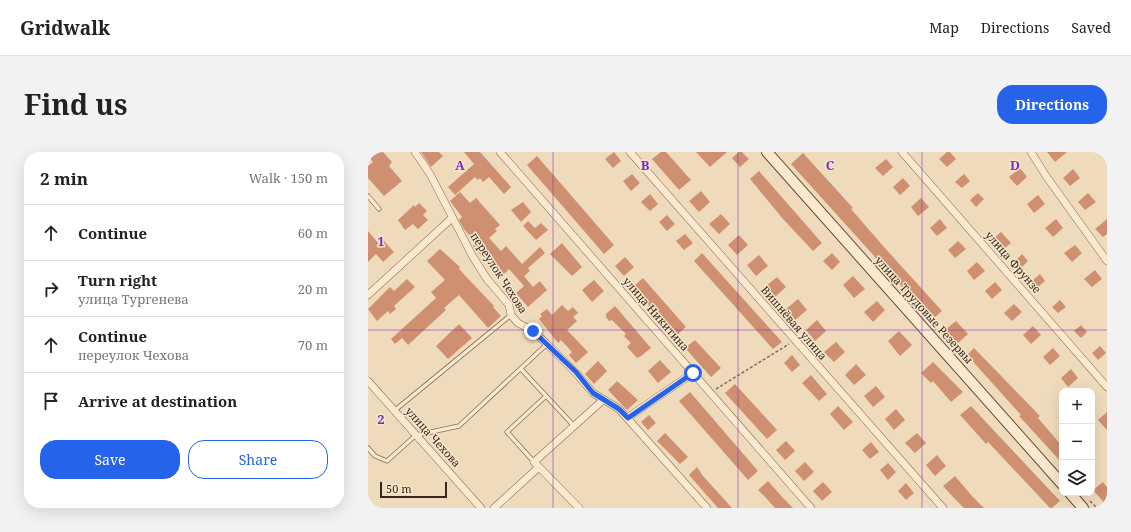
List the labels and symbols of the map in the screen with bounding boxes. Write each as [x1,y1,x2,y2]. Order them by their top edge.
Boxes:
text: A [455,156,465,174]
text: B [641,156,650,174]
text: C [826,156,835,174]
text: D [1010,156,1020,174]
street label: улица Фрунзе [982,227,1045,296]
street label: переулок Чехова [468,229,531,316]
text: 1 [377,232,385,250]
street label: улица Трудовые Резервы [872,253,977,367]
street label: улица Никитина [620,273,693,354]
street label: Вишнёвая улица [758,282,831,363]
route end [524,322,542,340]
route start [684,364,702,382]
street label: улица Чехова [402,403,464,470]
text: 2 [377,410,385,428]
scale bar [380,480,447,499]

